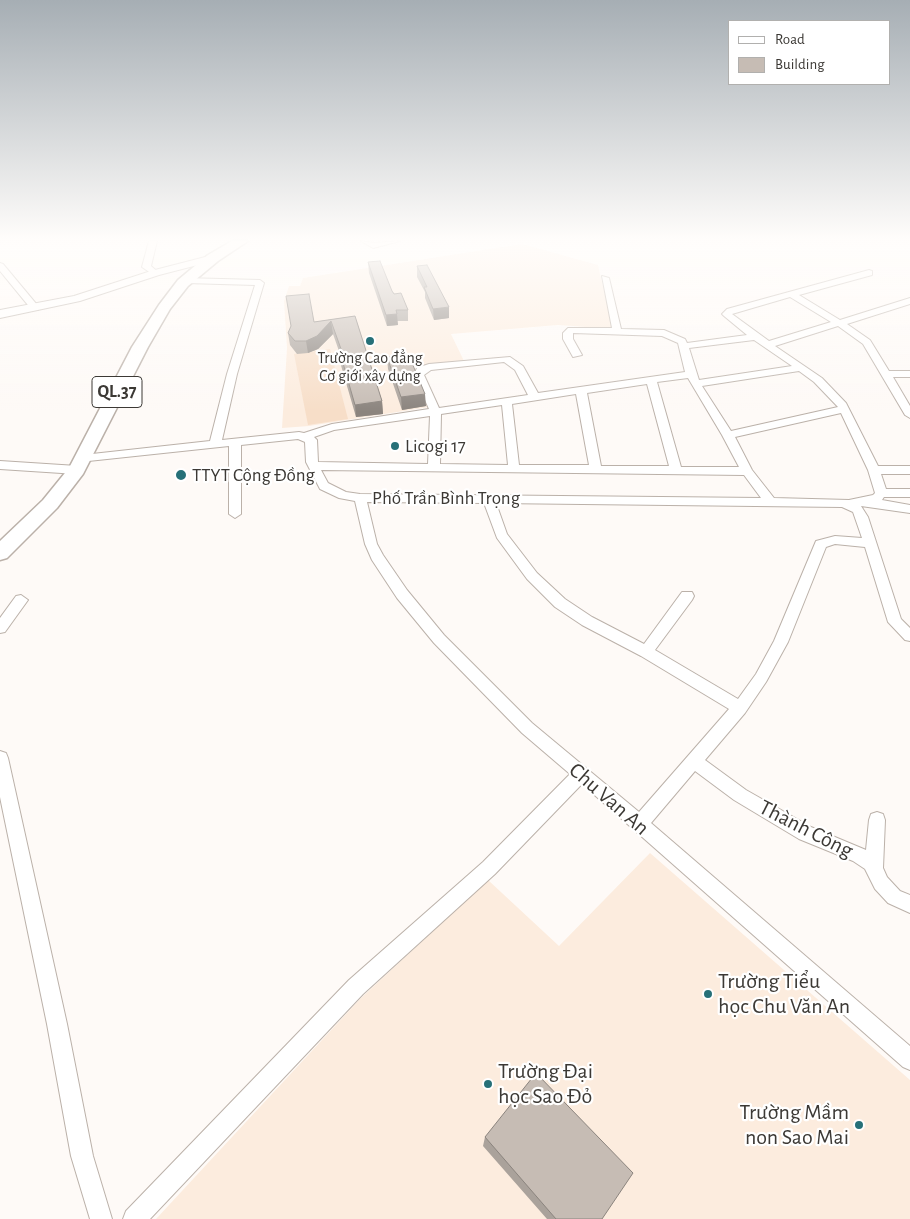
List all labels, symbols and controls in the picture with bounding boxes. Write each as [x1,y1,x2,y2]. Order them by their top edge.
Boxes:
legend [728,20,890,85]
text: Road [775,32,805,47]
text: Building [775,57,825,72]
marker: Trường Cao đẳng Cơ giới xây dựng [364,335,376,347]
place label: Trường Cao đẳng Cơ giới xây dựng [318,348,422,386]
road number: QL.37 [92,377,142,408]
place label: Licogi 17 [405,435,466,457]
marker: Licogi 17 [389,440,401,452]
place label: TTYT Cộng Đồng [192,464,315,486]
marker: TTYT Cộng Đồng [174,468,188,482]
street label: Phố Trần Bình Trọng [372,487,520,509]
street label: Chu Van An [563,757,655,841]
street label: Thành Công [755,794,857,864]
place label: Trường Tiểu học Chu Văn An [718,968,850,1019]
marker: Trường Tiểu học Chu Văn An [702,988,714,1000]
place label: Trường Đại học Sao Đỏ [498,1058,593,1110]
marker: Trường Đại học Sao Đỏ [482,1078,494,1090]
place label: Trường Mầm non Sao Mai [740,1099,849,1150]
marker: Trường Mầm non Sao Mai [853,1119,865,1131]

